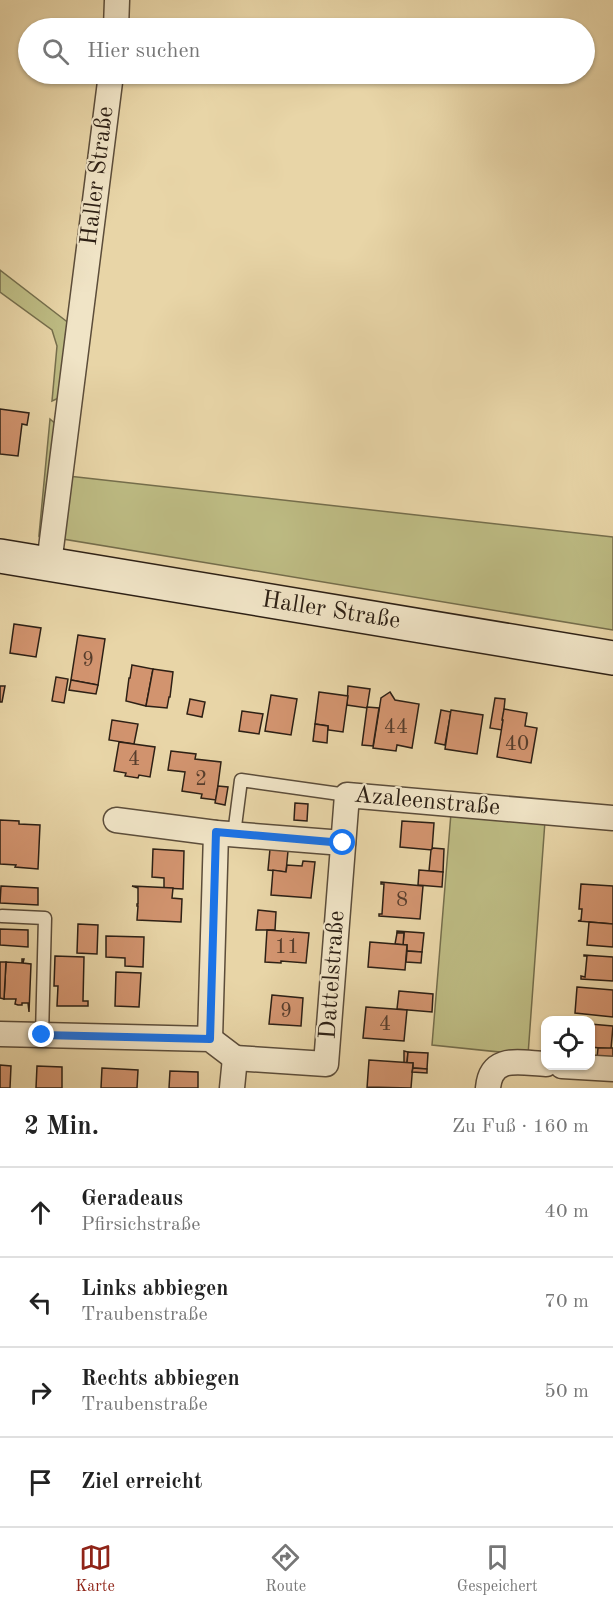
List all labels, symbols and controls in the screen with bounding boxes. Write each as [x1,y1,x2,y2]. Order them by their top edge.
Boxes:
search box [18,18,595,84]
icon: search [39,35,72,68]
text: Hier suchen [87,40,200,62]
street label: Haller Straße [78,105,118,247]
street label: Haller Straße [260,588,402,634]
house number: 9 [82,650,94,671]
house number: 44 [384,717,408,738]
house number: 40 [505,734,529,755]
house number: 4 [128,749,140,770]
house number: 2 [195,769,207,790]
street label: Azaleenstraße [353,784,501,820]
route start [329,829,355,855]
house number: 8 [396,890,408,911]
street label: Dattelstraße [317,910,349,1040]
house number: 11 [275,937,299,958]
house number: 9 [280,1001,292,1022]
house number: 4 [379,1014,391,1035]
map controls [541,1016,595,1070]
button: locate [541,1016,595,1070]
route end [28,1021,54,1047]
text: 2 Min. [24,1114,99,1140]
text: Zu Fuß · 160 m [452,1117,589,1137]
text: Geradeaus [81,1188,183,1210]
icon: ahead [24,1196,57,1229]
text: 40 m [544,1202,589,1222]
text: Pfirsichstraße [81,1215,201,1235]
text: Links abbiegen [81,1278,229,1300]
icon: left [24,1286,57,1319]
text: 70 m [544,1292,589,1312]
text: Traubenstraße [81,1305,208,1325]
text: Rechts abbiegen [81,1368,240,1390]
icon: right [24,1376,57,1409]
text: 50 m [544,1382,589,1402]
text: Traubenstraße [81,1395,208,1415]
icon: arrive [24,1466,57,1499]
text: Ziel erreicht [81,1471,202,1493]
tab: Karte [75,1541,115,1597]
tab: Route [265,1541,306,1597]
tab: Gespeichert [457,1541,538,1597]

